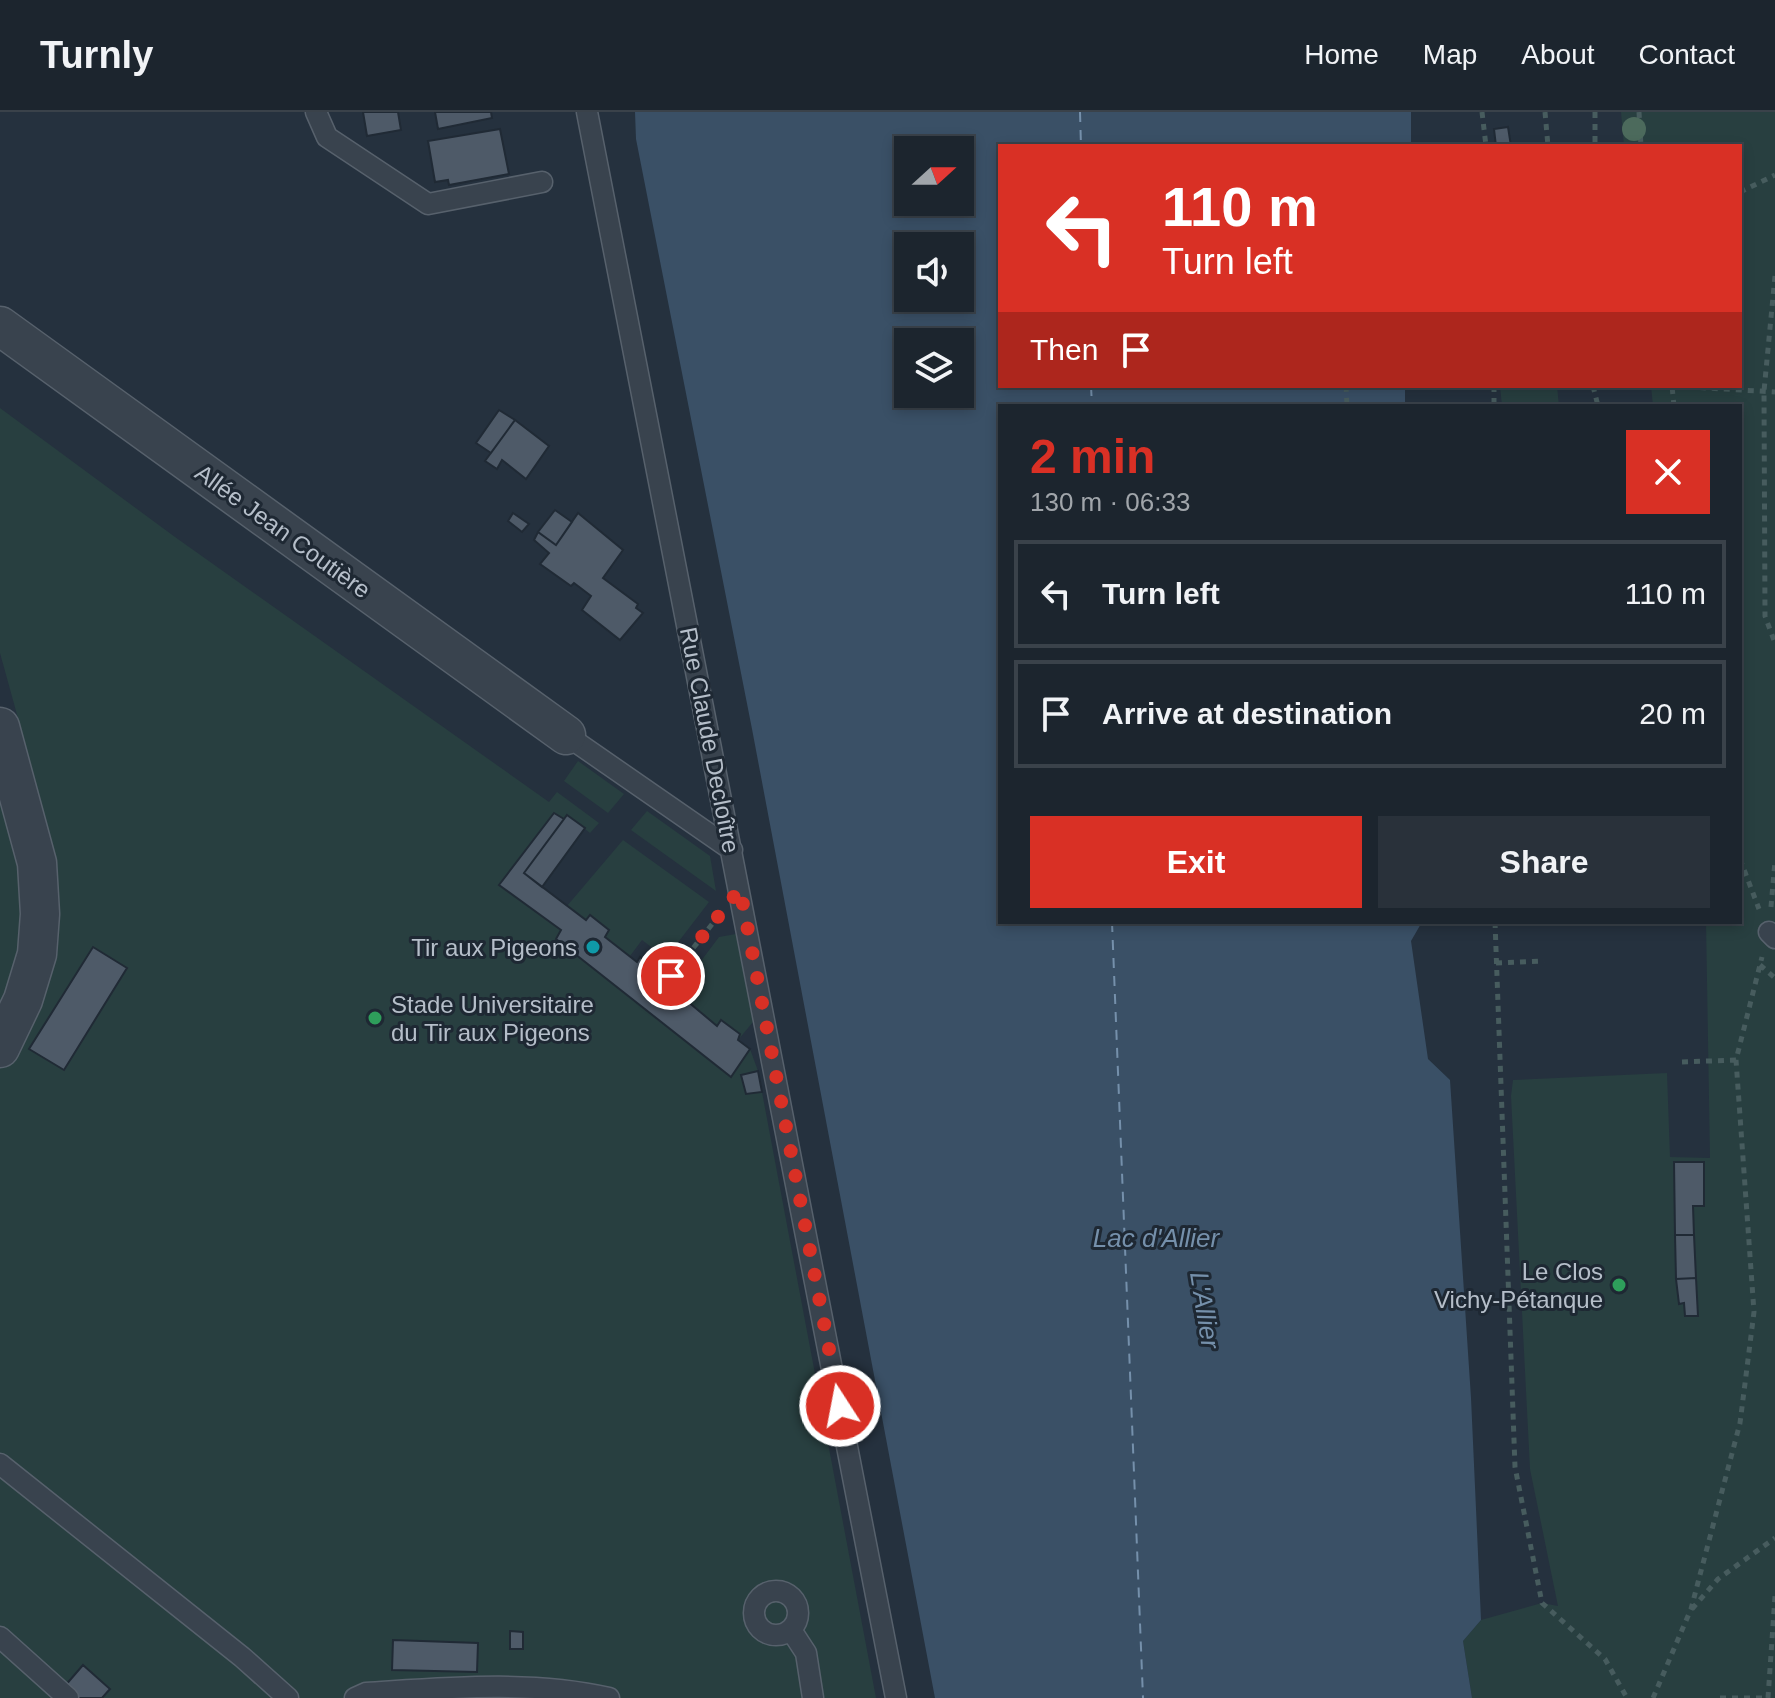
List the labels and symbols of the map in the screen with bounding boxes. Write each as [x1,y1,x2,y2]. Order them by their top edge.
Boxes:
north arrow [894,136,974,216]
street label: Allée Jean Coutière [190,459,376,603]
street label: Rue Claude Decloître [675,625,745,855]
place label: Tir aux Pigeons [411,934,577,961]
marker: Tir aux Pigeons [584,938,602,956]
pin [637,942,705,1010]
place label: Stade Universitaire du Tir aux Pigeons [391,991,594,1046]
marker: Stade Universitaire du Tir aux Pigeons [366,1009,384,1027]
water label: Lac d'Allier [1093,1223,1221,1253]
place label: Le Clos Vichy-Pétanque [1434,1258,1603,1313]
water label: L'Allier [1184,1270,1226,1352]
marker: Le Clos Vichy-Pétanque [1610,1276,1628,1294]
position arrow [798,1364,882,1448]

